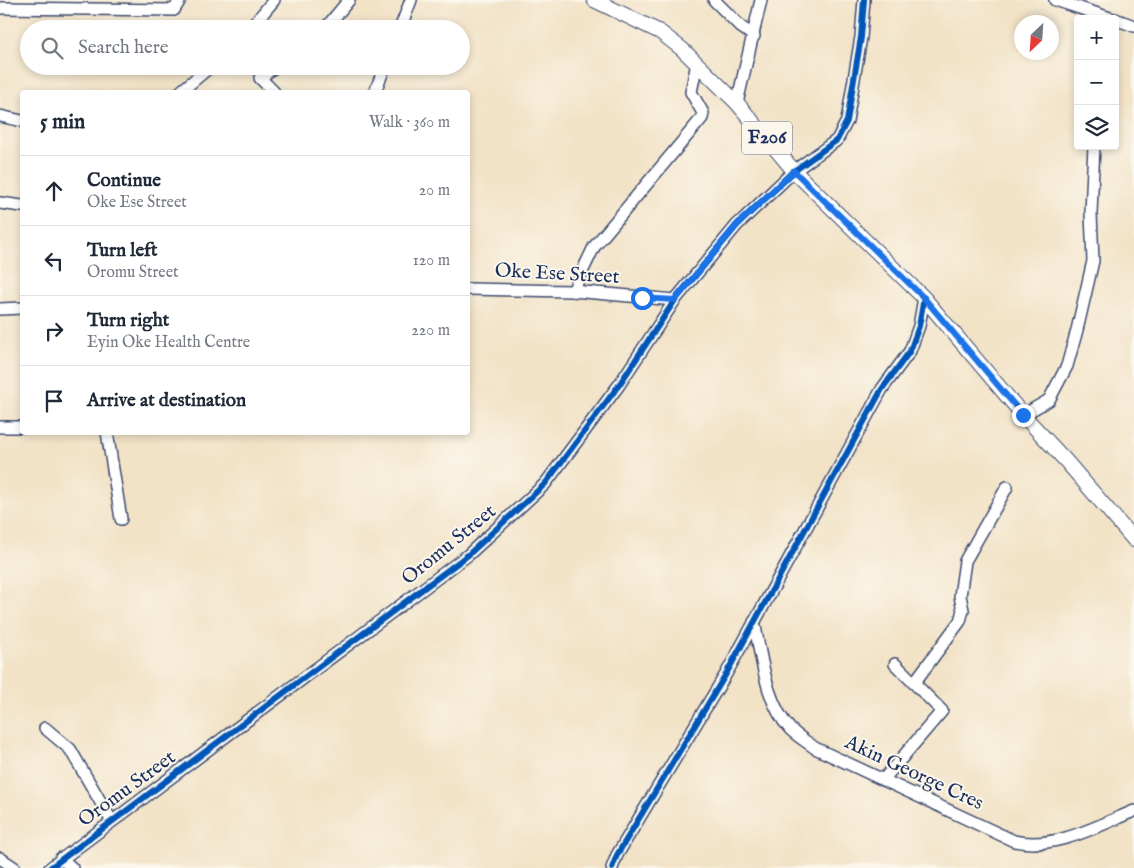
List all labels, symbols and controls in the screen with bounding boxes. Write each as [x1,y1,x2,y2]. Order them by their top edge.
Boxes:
north arrow [1014,15,1059,60]
map controls [1074,15,1119,150]
button: + [1074,15,1119,60]
search box [20,20,470,75]
icon: search [38,34,66,62]
text: Search here [78,36,169,60]
button: − [1074,60,1119,105]
button: layers [1074,105,1119,150]
text: 5 min [40,109,85,136]
text: Walk · 360 m [369,113,450,133]
road number: F206 [742,122,792,154]
text: Continue [87,169,161,193]
icon: ahead [40,177,68,205]
text: 20 m [419,181,450,201]
text: Oke Ese Street [87,193,187,213]
text: Turn left [87,239,158,263]
icon: left [40,247,68,275]
text: 120 m [413,251,450,271]
street label: Oke Ese Street [494,258,620,290]
text: Oromu Street [87,263,179,283]
route start [631,287,654,310]
text: Turn right [87,309,169,333]
icon: right [40,317,68,345]
text: 220 m [411,321,450,341]
text: Eyin Oke Health Centre [87,333,250,353]
icon: arrive [40,387,68,415]
text: Arrive at destination [87,389,246,413]
route end [1012,404,1035,427]
street label: Oromu Street [397,499,501,591]
street label: Akin George Cres [840,730,987,816]
street label: Oromu Street [73,745,181,833]

